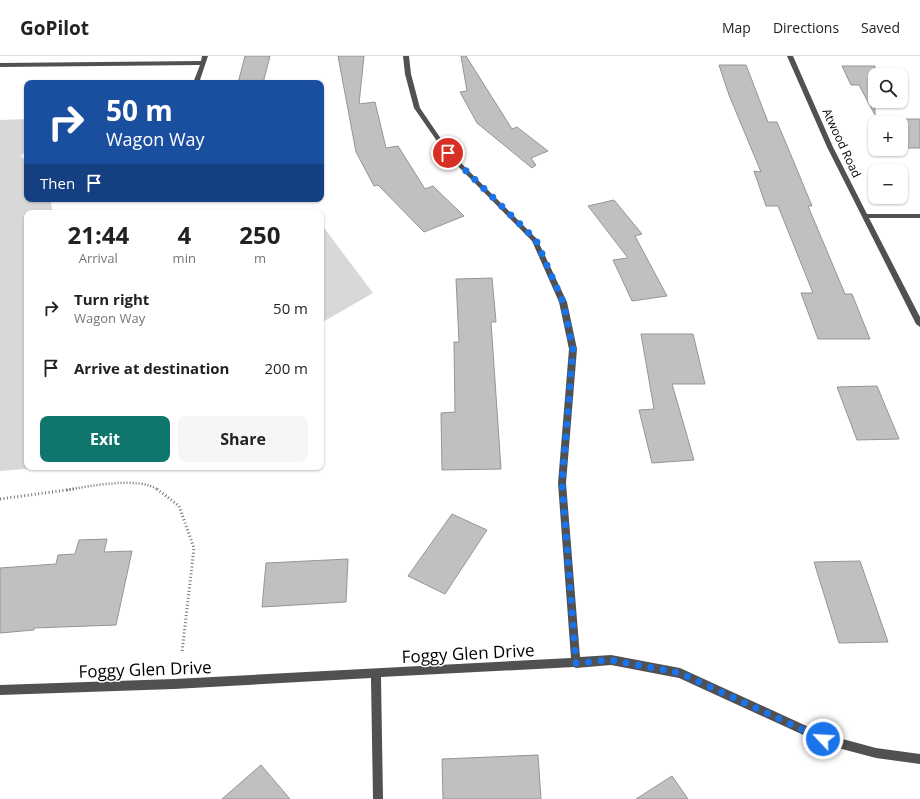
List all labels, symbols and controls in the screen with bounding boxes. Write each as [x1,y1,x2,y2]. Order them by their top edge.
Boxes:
text: GoPilot [20,15,89,41]
text: Map [722,18,751,37]
text: Directions [773,18,839,37]
text: Saved [861,18,900,37]
map controls [868,68,908,204]
button: search [868,68,908,108]
text: 50 m [106,91,173,129]
icon: right [40,96,92,148]
street label: Atwood Road [819,106,865,180]
button: + [868,116,908,156]
text: Wagon Way [106,127,205,151]
pin [431,136,465,170]
icon: arrive [437,142,459,164]
button: − [868,164,908,204]
icon: arrive [83,172,105,194]
text: Then [40,173,75,193]
text: 21:44 [67,218,129,251]
text: 4 [177,218,191,251]
text: 250 [239,218,281,251]
text: Arrival [79,249,118,267]
text: min [173,249,196,267]
text: m [254,249,266,267]
text: Turn right [74,289,149,309]
icon: right [40,297,62,319]
text: 50 m [273,298,308,318]
text: Wagon Way [74,309,145,327]
icon: arrive [40,357,62,379]
text: Arrive at destination [74,358,229,378]
text: 200 m [264,358,308,378]
button: Exit [40,416,170,462]
button: Share [178,416,308,462]
street label: Foggy Glen Drive [401,638,535,668]
street label: Foggy Glen Drive [78,655,212,683]
position arrow [802,718,844,760]

